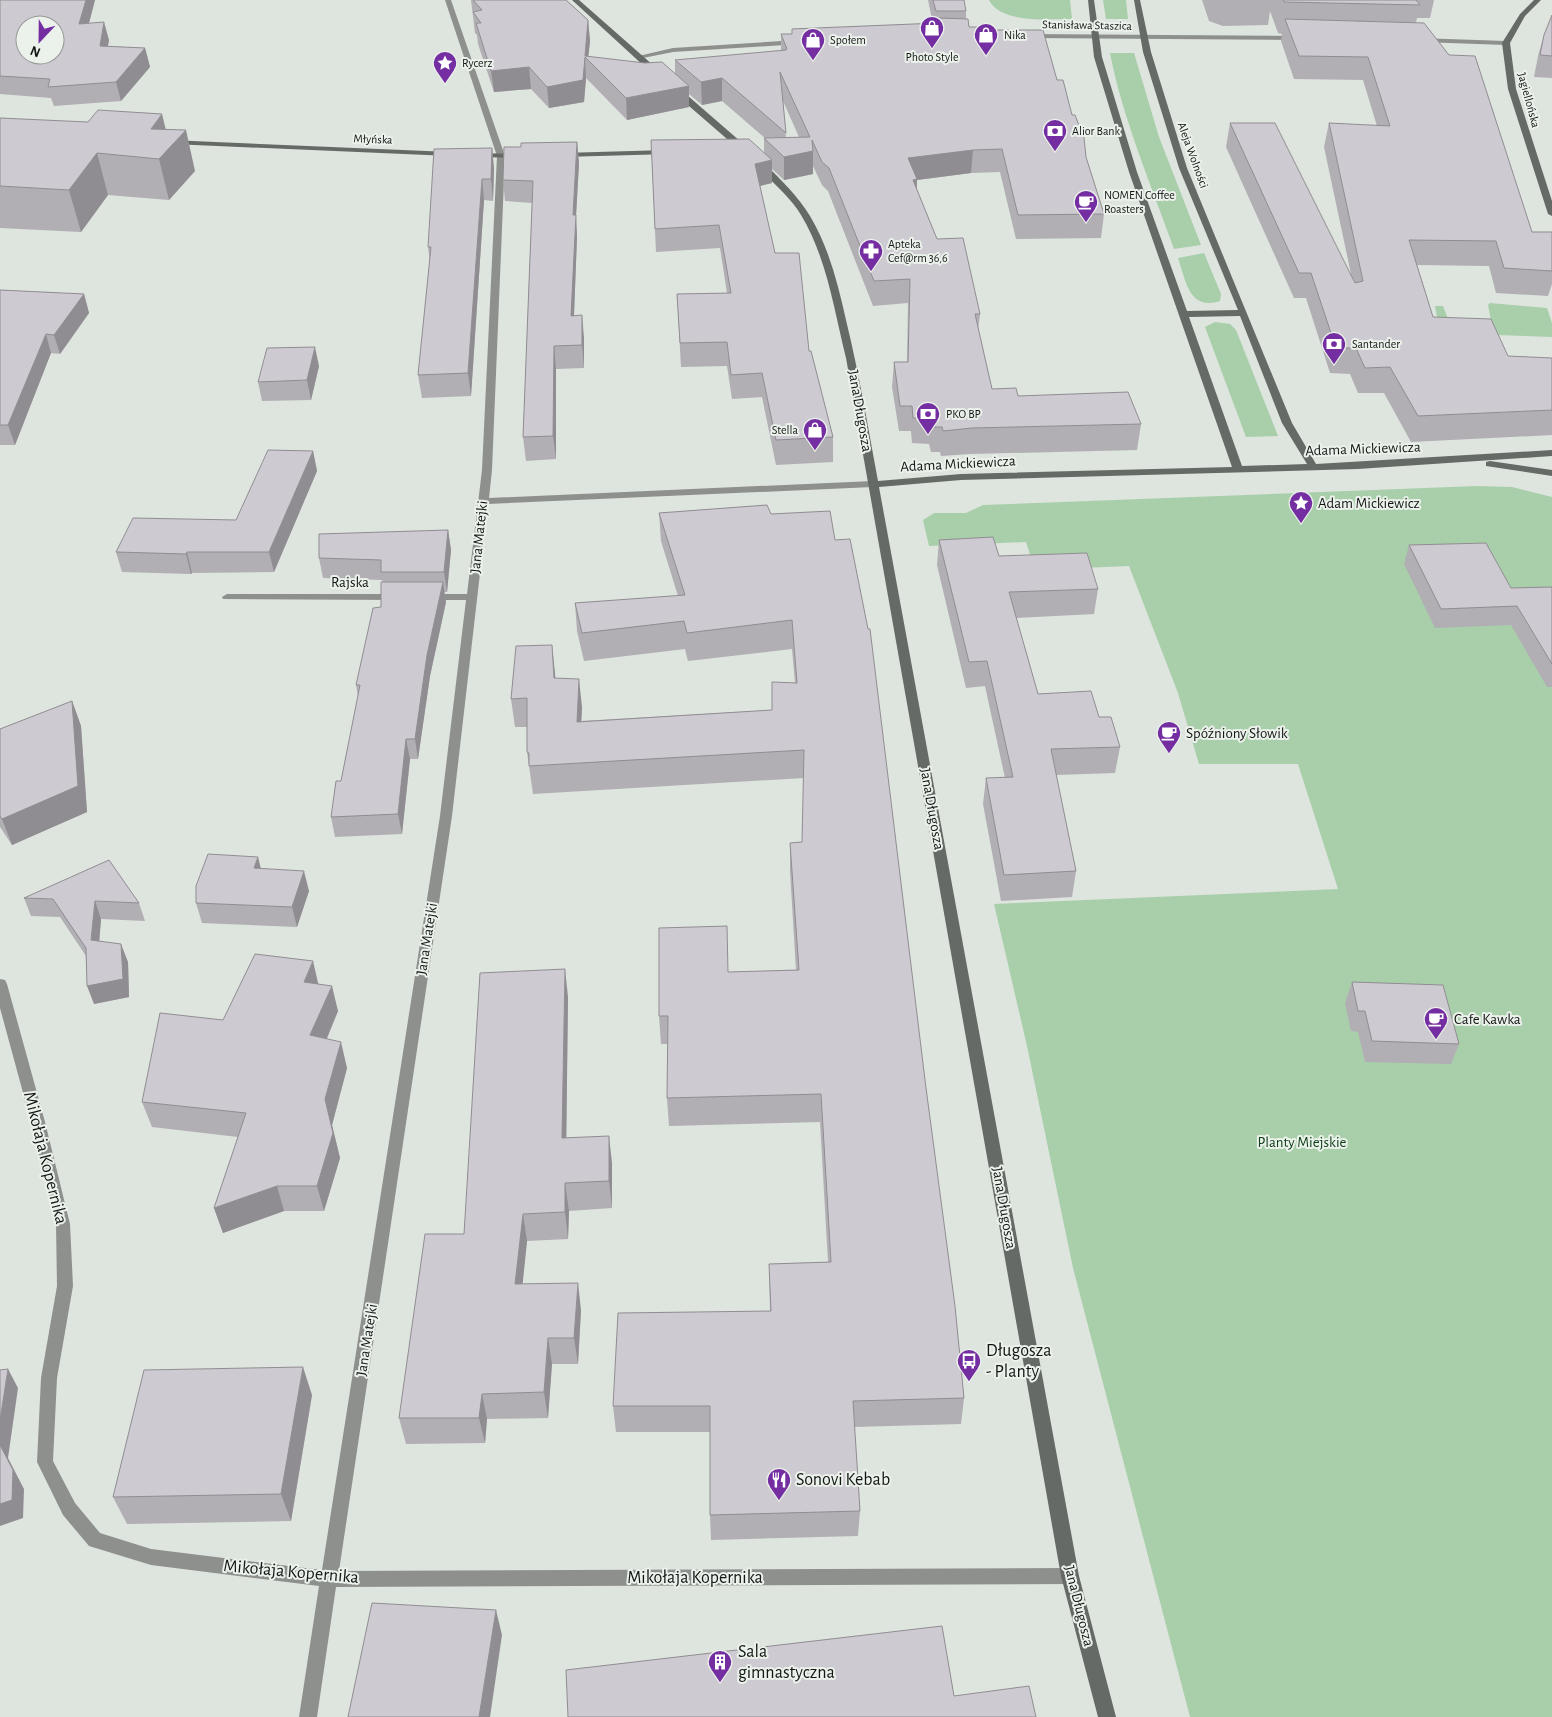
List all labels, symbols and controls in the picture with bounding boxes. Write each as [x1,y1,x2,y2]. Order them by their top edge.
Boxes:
north arrow [15,15,65,65]
shop icon: Photo Style [919,15,945,49]
street label: Stanisława Staszica [1042,18,1132,32]
shop icon: Nika [973,22,999,56]
shop icon: Społem [800,27,826,61]
place label: Nika [1004,29,1026,41]
place label: Społem [830,34,866,46]
text: N [28,43,43,59]
place icon: Rycerz [432,50,458,84]
place label: Photo Style [905,51,959,64]
place label: Rycerz [462,57,492,70]
street label: Jagiellońska [1516,71,1542,129]
bank icon: Alior Bank [1042,118,1068,152]
street label: Aleja Wolności [1175,120,1210,190]
place label: Alior Bank [1072,125,1120,137]
street label: Młyńska [353,132,393,147]
cafe icon: NOMEN Coffee Roasters [1073,189,1099,223]
place label: NOMEN Coffee Roasters [1104,189,1175,215]
pharmacy icon: Apteka Cef@rm 36,6 [858,238,884,272]
place label: Apteka Cef@rm 36,6 [888,238,948,264]
bank icon: Santander [1321,331,1347,365]
place label: Santander [1352,338,1400,350]
street label: Jana Długosza [845,369,875,453]
bank icon: PKO BP [915,401,941,435]
place label: PKO BP [946,408,981,420]
shop icon: Stella [802,417,828,451]
place label: Stella [772,424,798,436]
street label: Adama Mickiewicza [1305,439,1421,459]
street label: Adama Mickiewicza [900,453,1016,475]
place icon: Adam Mickiewicz [1288,490,1314,524]
place label: Adam Mickiewicz [1318,496,1420,511]
street label: Jana Matejki [468,500,490,574]
street label: Rajska [331,575,369,590]
cafe icon: Spóźniony Słowik [1156,720,1182,754]
place label: Spóźniony Słowik [1186,726,1288,741]
street label: Jana Długosza [917,767,947,851]
street label: Jana Matejki [414,902,440,976]
cafe icon: Cafe Kawka [1423,1006,1449,1040]
place label: Cafe Kawka [1454,1012,1521,1027]
street label: Mikołaja Kopernika [20,1090,70,1226]
park label: Planty Miejskie [1258,1135,1347,1150]
street label: Jana Długosza [989,1166,1019,1250]
street label: Jana Matejki [354,1303,380,1377]
place label: Długosza - Planty [986,1342,1051,1381]
bus stop icon: Długosza - Planty [956,1348,982,1382]
restaurant icon: Sonovi Kebab [766,1467,792,1501]
place label: Sonovi Kebab [796,1471,890,1489]
street label: Mikołaja Kopernika [223,1557,359,1587]
street label: Jana Długosza [1062,1564,1096,1648]
street label: Mikołaja Kopernika [627,1569,763,1587]
place label: Sala gimnastyczna [738,1643,835,1682]
building icon: Sala gimnastyczna [707,1649,733,1683]

